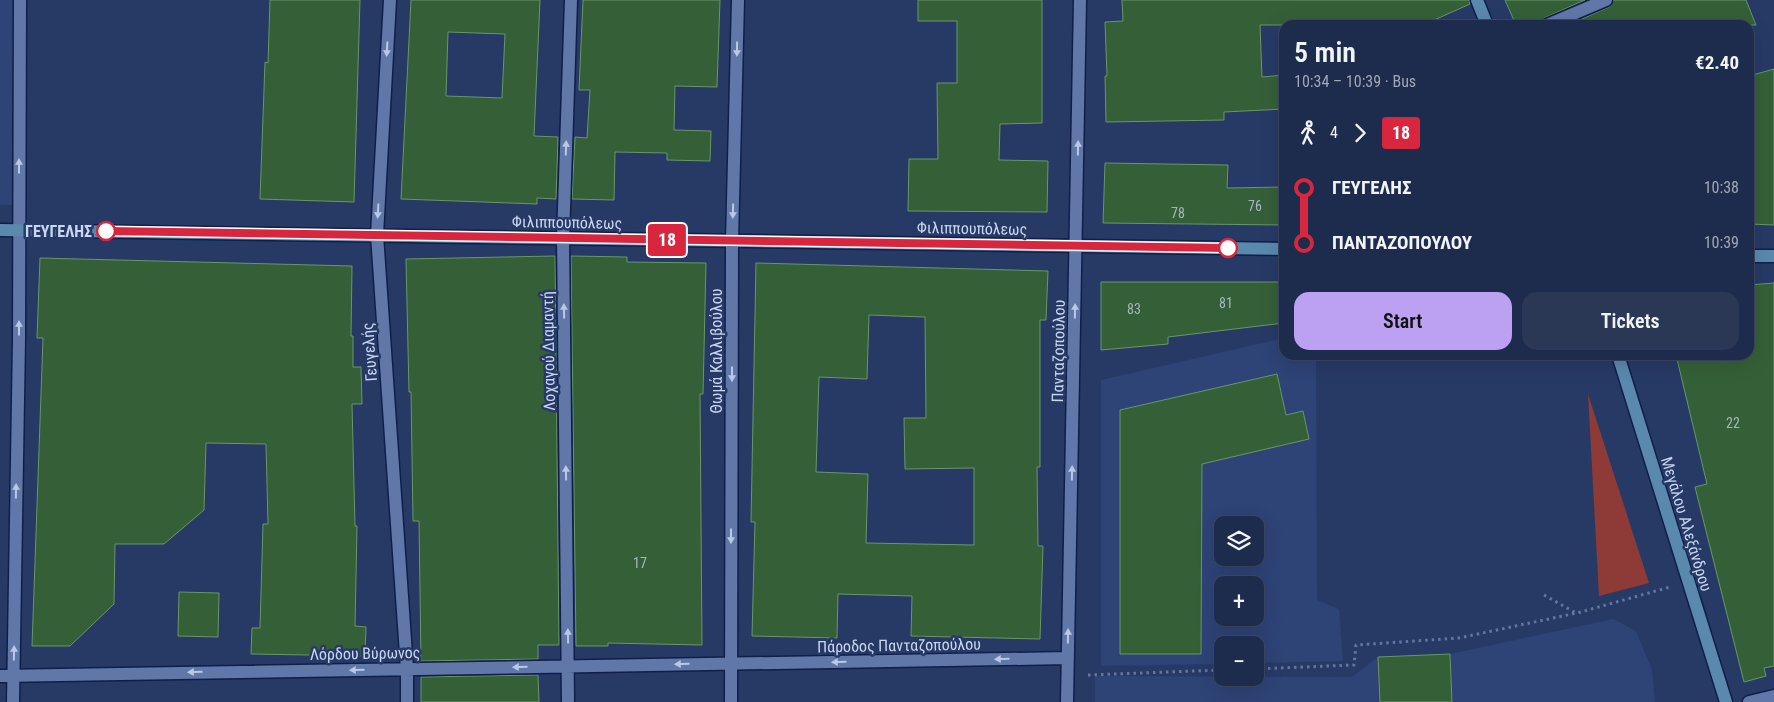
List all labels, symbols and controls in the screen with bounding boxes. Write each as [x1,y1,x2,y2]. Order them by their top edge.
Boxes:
text: 5 min [1294,36,1356,69]
one-way arrow [383,41,391,57]
one-way arrow [733,41,741,57]
text: €2.40 [1695,51,1739,74]
text: 10:34 – 10:39 · Bus [1294,72,1416,91]
icon: walk [1294,119,1322,147]
icon: forward [1346,119,1374,147]
text: 18 [1392,122,1410,143]
text: 4 [1330,123,1338,142]
one-way arrow [562,140,570,156]
one-way arrow [1074,140,1082,156]
one-way arrow [15,158,23,174]
text: ΓΕΥΓΕΛΗΣ [1332,176,1411,199]
text: 10:38 [1704,178,1739,197]
house number: 76 [1248,198,1262,214]
one-way arrow [374,203,382,219]
one-way arrow [729,203,737,219]
house number: 78 [1171,205,1185,221]
street label: Φιλιππουπόλεως [512,212,622,233]
street label: Φιλιππουπόλεως [917,218,1027,239]
marker: ΓΕΥΓΕΛΗΣ [96,221,116,241]
place label: ΓΕΥΓΕΛΗΣ [25,222,92,241]
line badge: 18 [644,224,690,256]
text: 18 [658,229,676,250]
text: ΠΑΝΤΑΖΟΠΟΥΛΟΥ [1332,231,1472,254]
text: 10:39 [1704,233,1739,252]
unlabelled marker [1218,238,1238,258]
street label: Θωμά Καλλιβούλου [707,289,726,413]
street label: Λοχαγού Διαμαντή [538,291,559,411]
button: Start [1294,292,1512,350]
button: Tickets [1522,292,1739,350]
house number: 81 [1219,295,1233,311]
street label: Πανταζοπούλου [1048,300,1069,402]
house number: 83 [1127,301,1141,317]
one-way arrow [560,303,568,319]
one-way arrow [1071,303,1079,319]
one-way arrow [15,320,23,336]
street label: Γευγελής [358,322,381,382]
one-way arrow [728,366,736,382]
house number: 22 [1726,415,1740,431]
street label: Μεγάλου Αλεξάνδρου [1657,455,1716,594]
one-way arrow [562,465,570,481]
one-way arrow [1068,465,1076,481]
one-way arrow [13,483,21,499]
map controls [1214,516,1264,686]
button: layers [1214,516,1264,566]
one-way arrow [727,528,735,544]
house number: 17 [633,555,647,571]
button: + [1214,576,1264,626]
one-way arrow [564,628,572,644]
one-way arrow [1064,628,1072,644]
street label: Πάροδος Πανταζοπούλου [817,635,981,656]
button: − [1214,636,1264,686]
street label: Λόρδου Βύρωνος [310,643,420,664]
one-way arrow [10,645,18,661]
one-way arrow [993,656,1009,664]
one-way arrow [831,658,847,666]
one-way arrow [674,660,690,668]
one-way arrow [511,663,527,671]
one-way arrow [349,666,365,674]
one-way arrow [187,669,203,677]

